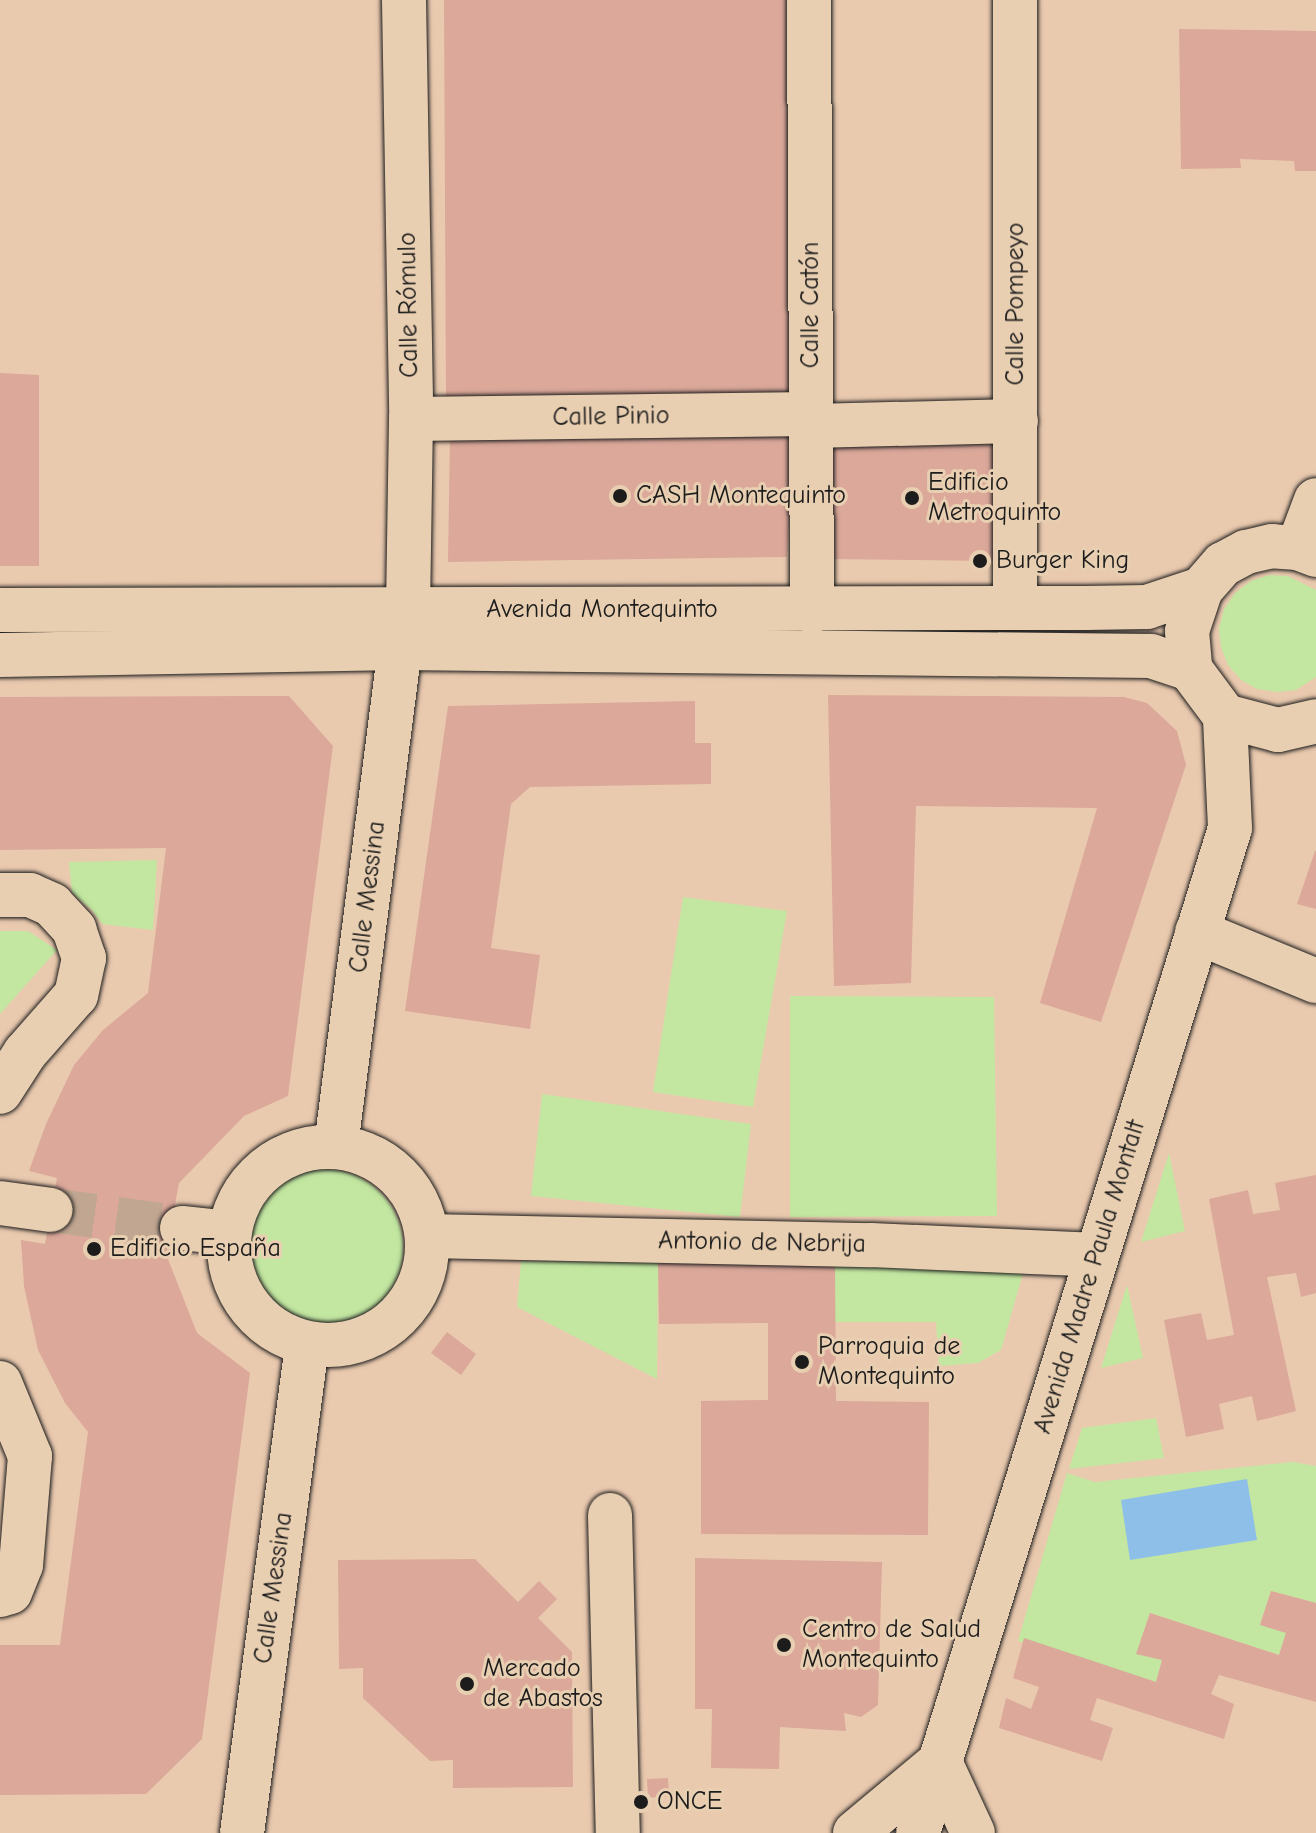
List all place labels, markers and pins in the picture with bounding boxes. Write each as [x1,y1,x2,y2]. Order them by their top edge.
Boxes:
place label: Edificio Metroquinto [928,467,1061,528]
place label: CASH Montequinto [636,480,846,512]
marker: CASH Montequinto [611,487,629,505]
marker: Edificio Metroquinto [903,489,921,507]
place label: Burger King [996,545,1129,577]
marker: Burger King [971,552,989,570]
place label: Edificio España [110,1233,281,1265]
marker: Edificio España [85,1240,103,1258]
place label: Parroquia de Montequinto [818,1331,960,1392]
marker: Parroquia de Montequinto [793,1353,811,1371]
place label: Centro de Salud Montequinto [802,1614,981,1676]
marker: Centro de Salud Montequinto [773,1634,795,1656]
place label: Mercado de Abastos [483,1653,603,1714]
marker: Mercado de Abastos [458,1675,476,1693]
place label: ONCE [657,1786,722,1818]
marker: ONCE [632,1793,650,1811]

